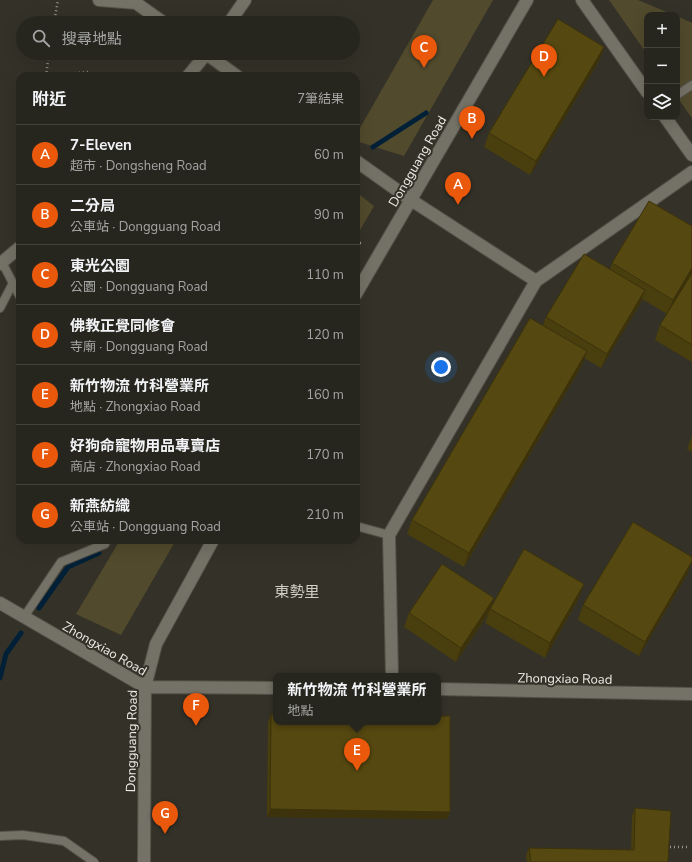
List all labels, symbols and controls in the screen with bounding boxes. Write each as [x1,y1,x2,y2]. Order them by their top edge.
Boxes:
map controls [644,12,680,120]
button: + [644,12,680,48]
search box [16,16,360,60]
icon: search [30,27,52,49]
text: 搜尋地點 [62,29,122,49]
pin: C [411,35,437,68]
pin: D [531,44,557,77]
button: − [644,48,680,84]
button: layers [644,84,680,120]
text: 附近 [32,88,66,111]
text: 7筆結果 [297,90,344,108]
pin: B [459,106,485,139]
street label: Dongguang Road [385,113,451,210]
text: 7-Eleven [70,135,132,155]
text: A [40,146,50,164]
text: 60 m [314,146,344,164]
text: 超市 · Dongsheng Road [70,157,207,175]
pin: A [445,172,471,205]
text: 二分局 [70,196,115,216]
text: B [41,206,49,224]
text: 90 m [314,206,344,224]
text: 公車站 · Dongguang Road [70,218,221,236]
text: 東光公園 [70,256,130,276]
text: C [41,266,49,284]
text: 110 m [306,266,344,284]
text: 公園 · Dongguang Road [70,278,208,296]
text: 佛教正覺同修會 [70,316,175,336]
text: D [40,326,50,344]
text: 120 m [306,326,344,344]
text: 寺廟 · Dongguang Road [70,338,208,356]
your location [431,357,451,377]
text: 新竹物流 竹科營業所 [70,376,209,396]
text: E [41,386,49,404]
text: 160 m [306,386,344,404]
text: 地點 · Zhongxiao Road [70,398,200,416]
text: 好狗命寵物用品專賣店 [70,436,220,456]
text: F [41,446,49,464]
text: 170 m [306,446,344,464]
text: 商店 · Zhongxiao Road [70,458,200,476]
text: 新燕紡織 [70,496,130,516]
text: G [40,506,50,524]
text: 210 m [306,506,344,524]
text: 公車站 · Dongguang Road [70,518,221,536]
district label: 東勢里 [274,582,320,602]
street label: Zhongxiao Road [59,617,150,680]
street label: Zhongxiao Road [517,669,613,689]
popup [273,673,441,725]
text: 新竹物流 竹科營業所 [287,680,427,700]
street label: Dongguang Road [122,690,142,792]
pin: F [183,693,209,726]
text: 地點 [287,702,313,720]
pin: E [344,738,370,771]
pin: G [152,801,178,834]

